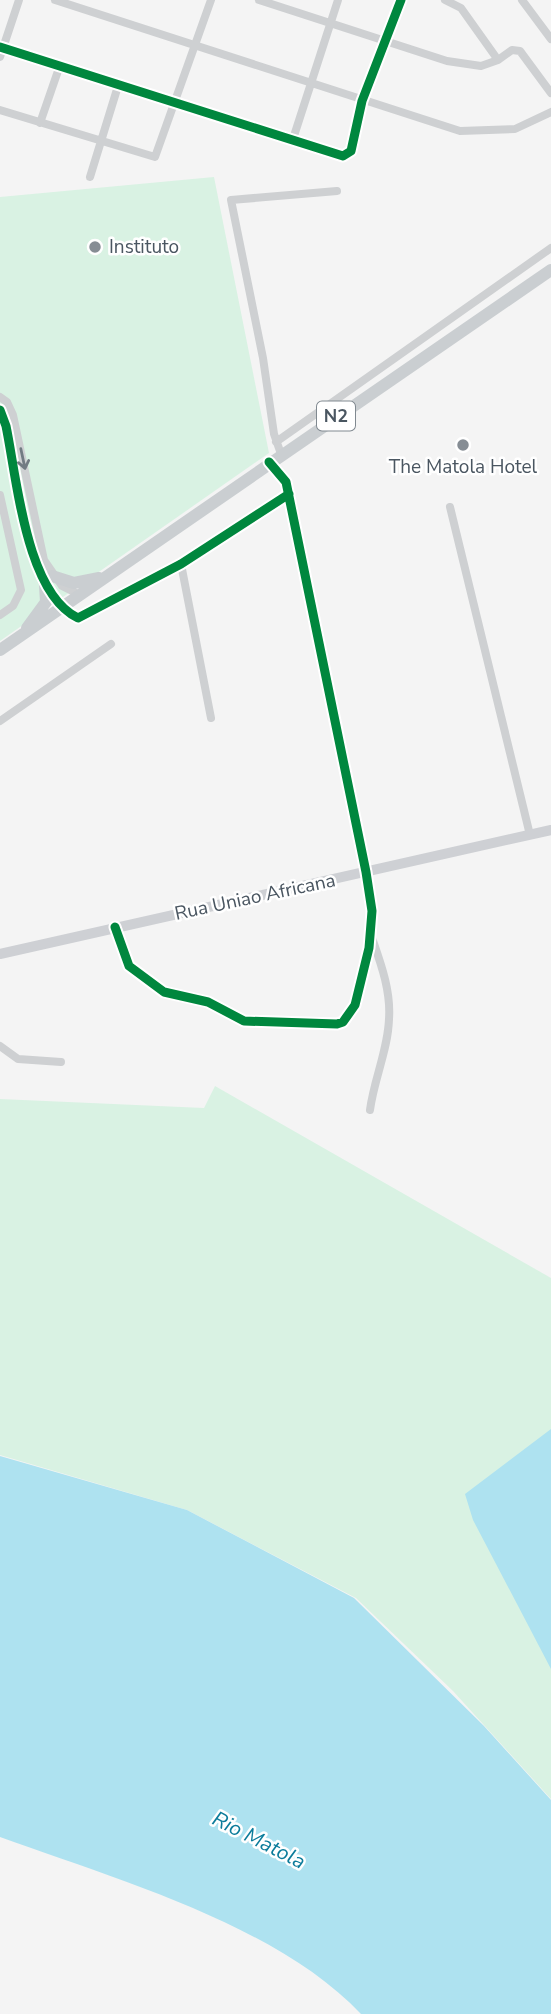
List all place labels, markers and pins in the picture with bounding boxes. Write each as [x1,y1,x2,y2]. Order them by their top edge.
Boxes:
place label: Instituto [109,234,179,260]
marker: Instituto [87,239,103,255]
marker: The Matola Hotel [455,437,471,453]
place label: The Matola Hotel [389,454,538,480]

